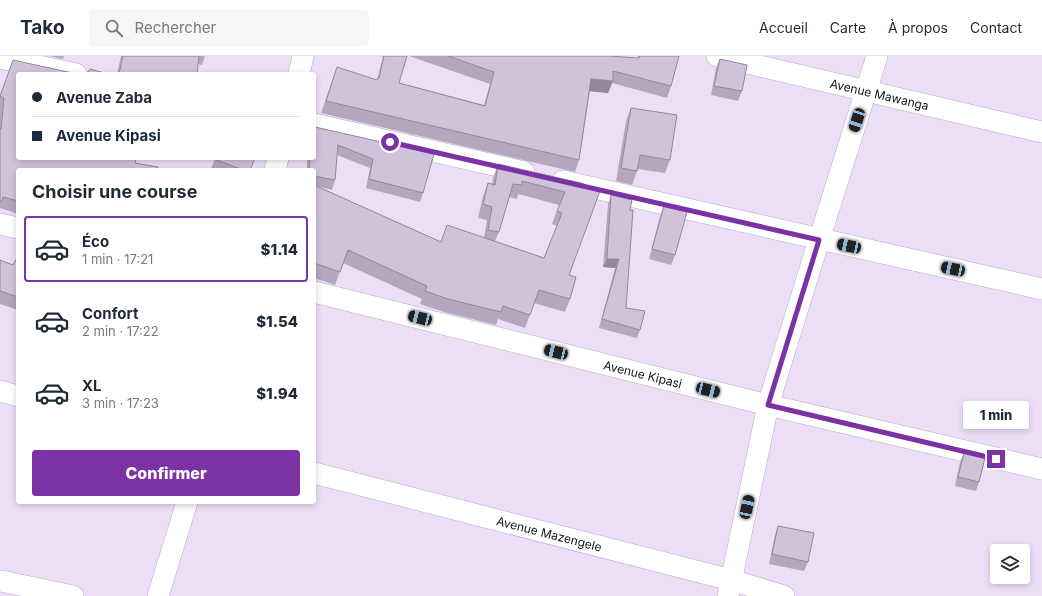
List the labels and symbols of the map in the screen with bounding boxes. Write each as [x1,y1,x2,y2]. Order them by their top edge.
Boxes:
street label: Avenue Mawanga [829,75,930,113]
car [848,107,866,133]
route start [381,133,399,151]
car [836,238,862,254]
car [940,261,966,277]
car [407,309,433,327]
car [543,343,569,361]
street label: Avenue Kipasi [602,357,684,391]
car [695,381,721,399]
callout: 1 min [963,401,1029,429]
route end [987,450,1005,468]
car [739,494,755,520]
street label: Avenue Mazengele [495,513,604,554]

